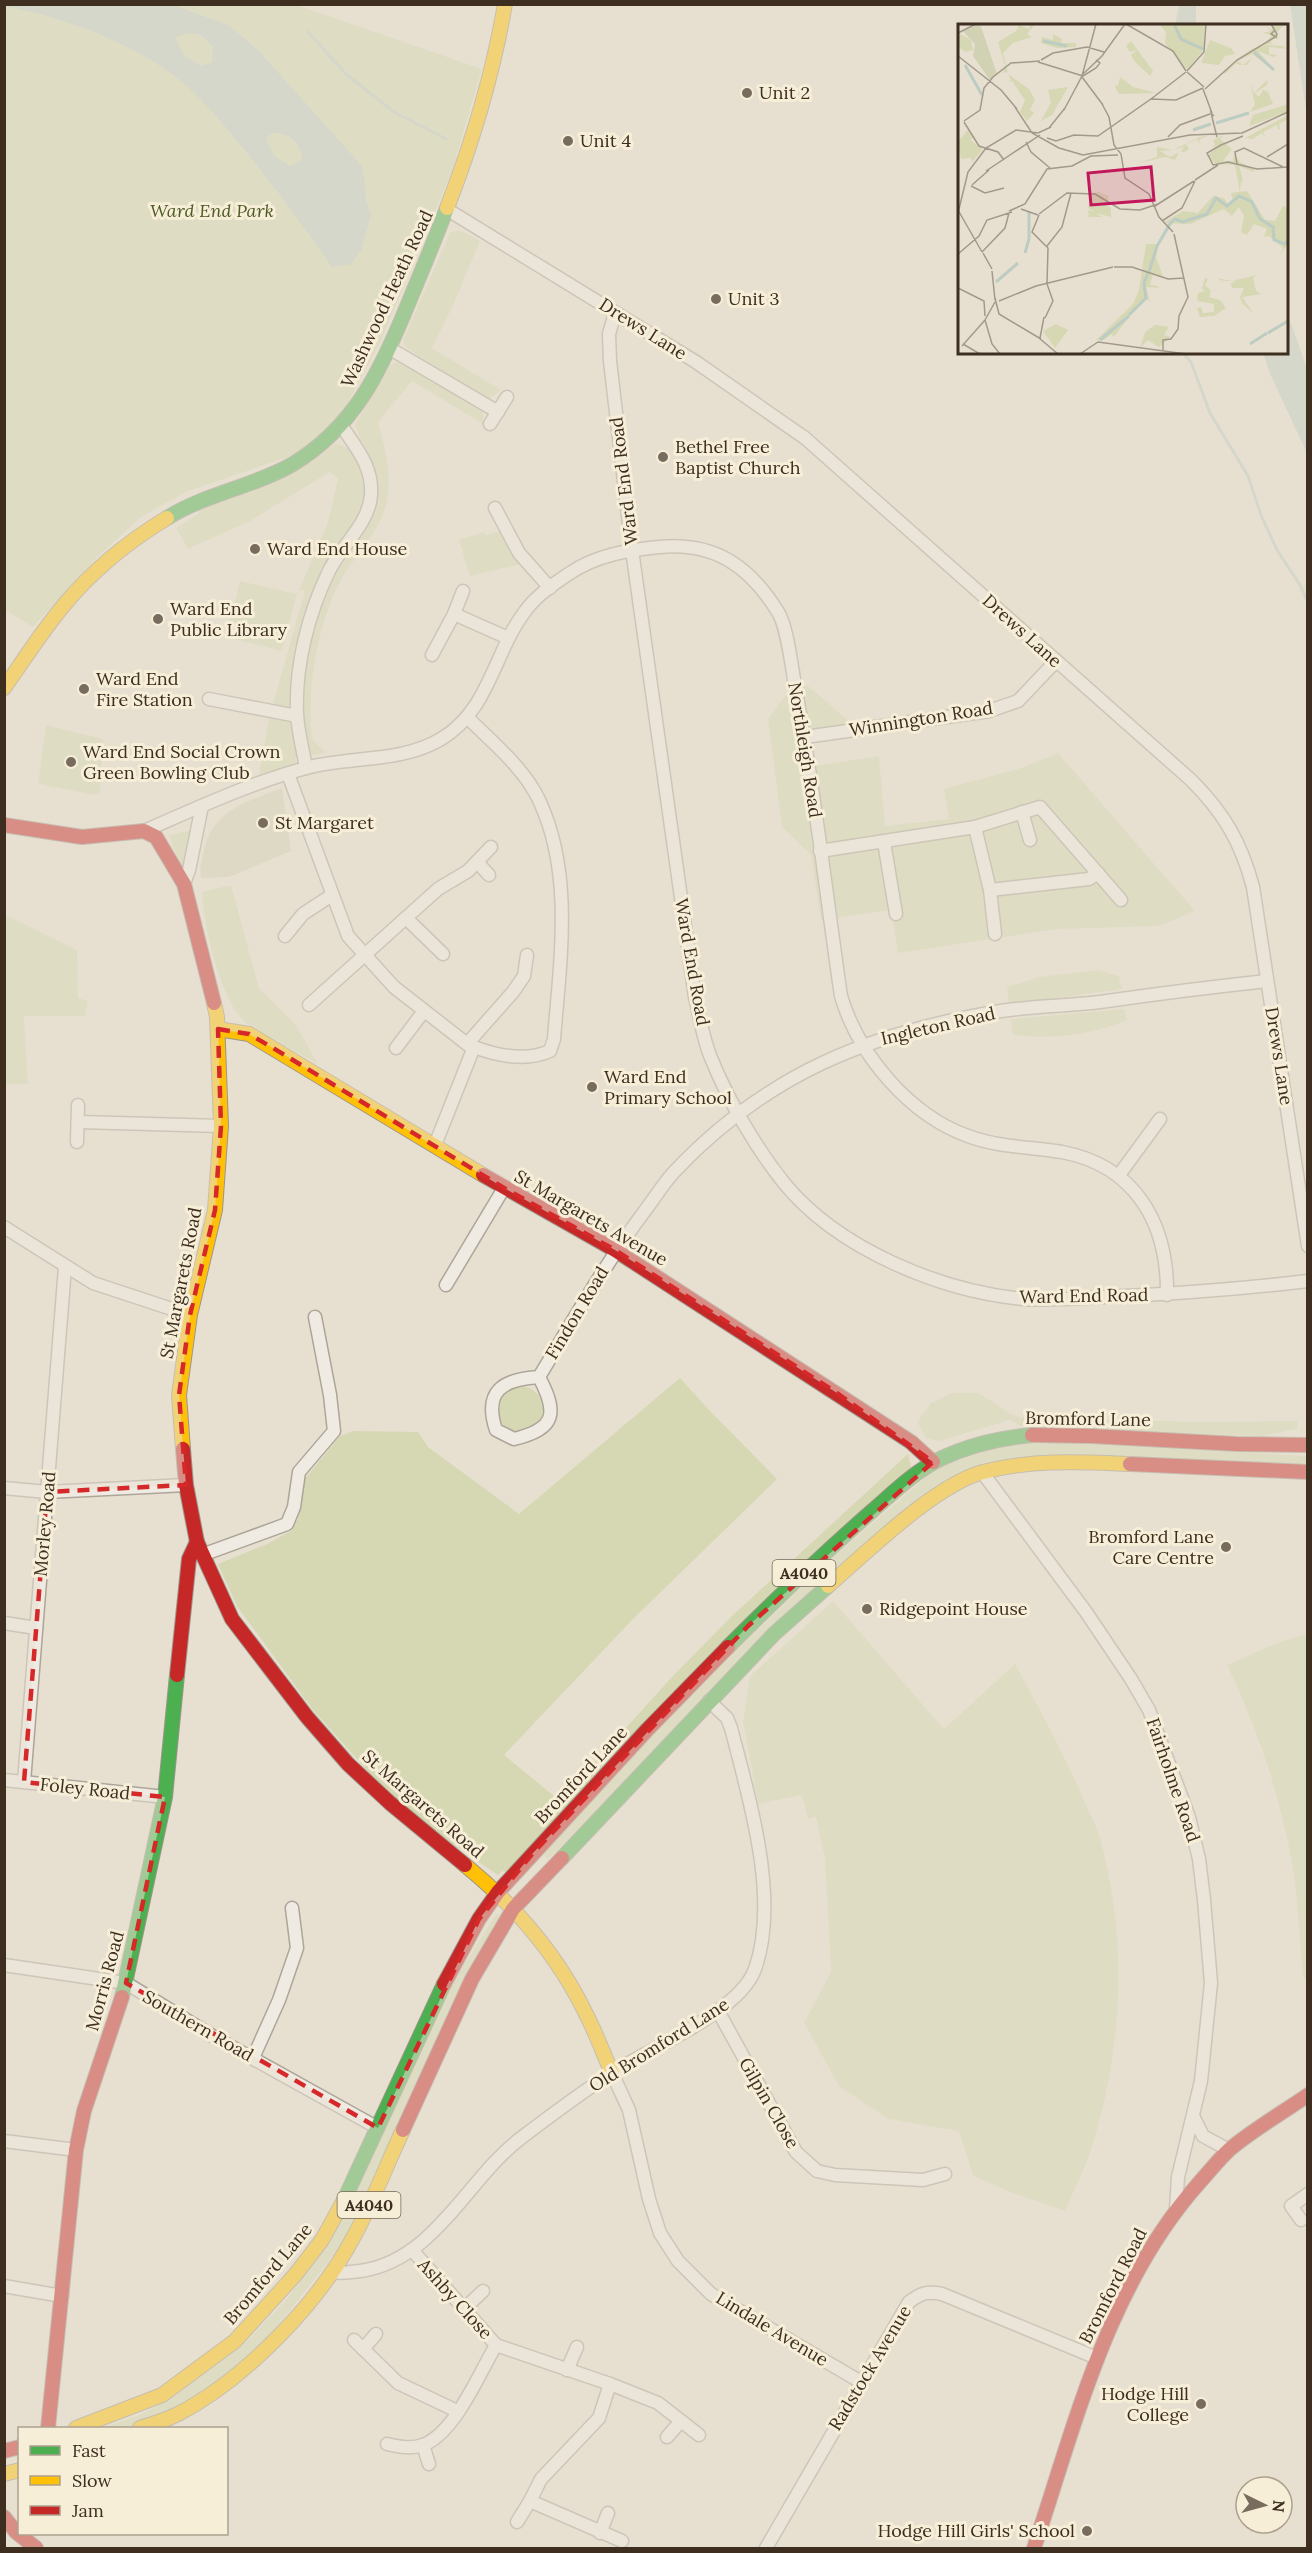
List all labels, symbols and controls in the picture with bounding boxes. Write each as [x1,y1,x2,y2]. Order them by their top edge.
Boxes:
inset map [958,24,1288,354]
place label: Unit 2 [759,81,810,104]
marker: Unit 2 [740,86,754,100]
place label: Unit 4 [580,129,632,152]
marker: Unit 4 [561,134,575,148]
park label: Ward End Park [150,199,274,222]
street label: Washwood Heath Road [335,206,438,391]
place label: Unit 3 [728,287,780,310]
marker: Unit 3 [709,292,723,306]
street label: Drews Lane [595,293,692,365]
street label: Ward End Road [604,415,643,547]
place label: Bethel Free Baptist Church [675,435,801,479]
marker: Bethel Free Baptist Church [656,450,670,464]
place label: Ward End House [267,537,408,560]
marker: Ward End House [248,542,262,556]
street label: Drews Lane [978,589,1067,672]
place label: Ward End Public Library [170,597,287,641]
marker: Ward End Public Library [151,612,165,626]
place label: Ward End Fire Station [96,667,193,711]
street label: Northleigh Road [783,680,828,820]
marker: Ward End Fire Station [77,682,91,696]
street label: Winnington Road [847,696,995,741]
place label: Ward End Social Crown Green Bowling Club [83,740,281,784]
marker: Ward End Social Crown Green Bowling Club [64,755,78,769]
place label: St Margaret [275,811,374,834]
marker: St Margaret [256,816,270,830]
street label: Ward End Road [670,896,715,1028]
street label: Ingleton Road [878,1001,998,1050]
street label: Drews Lane [1260,1005,1299,1107]
place label: Ward End Primary School [604,1065,732,1109]
marker: Ward End Primary School [585,1080,599,1094]
street label: St Margarets Avenue [511,1164,672,1271]
street label: St Margarets Road [155,1205,207,1361]
street label: Findon Road [540,1262,613,1363]
street label: Ward End Road [1019,1283,1149,1308]
street label: Bromford Lane [1025,1406,1151,1431]
street label: Morley Road [28,1470,61,1577]
place label: Bromford Lane Care Centre [1088,1525,1214,1569]
marker: Bromford Lane Care Centre [1219,1540,1233,1554]
road number: A4040 [772,1560,836,1586]
place label: Ridgepoint House [879,1597,1028,1620]
marker: Ridgepoint House [860,1602,874,1616]
street label: Fairholme Road [1141,1715,1206,1845]
street label: Bromford Lane [529,1721,632,1829]
street label: St Margarets Road [358,1745,489,1863]
street label: Foley Road [39,1772,132,1805]
street label: Morris Road [80,1928,129,2033]
street label: Southern Road [139,1985,258,2067]
street label: Old Bromford Lane [585,1992,733,2097]
street label: Gilpin Close [734,2053,805,2153]
road number: A4040 [338,2192,400,2218]
street label: Bromford Lane [218,2218,317,2329]
street label: Bromford Road [1074,2224,1152,2347]
street label: Ashby Close [412,2253,498,2344]
street label: Lindale Avenue [712,2286,833,2371]
street label: Radstock Avenue [823,2301,916,2435]
place label: Hodge Hill College [1101,2382,1189,2426]
marker: Hodge Hill College [1194,2397,1208,2411]
legend [18,2427,228,2535]
text: Fast [72,2439,106,2462]
text: Slow [72,2469,112,2492]
north arrow [1234,2475,1294,2535]
text: Jam [71,2499,104,2522]
text: N [1268,2499,1289,2513]
place label: Hodge Hill Girls' School [878,2519,1075,2542]
marker: Hodge Hill Girls' School [1080,2524,1094,2538]

